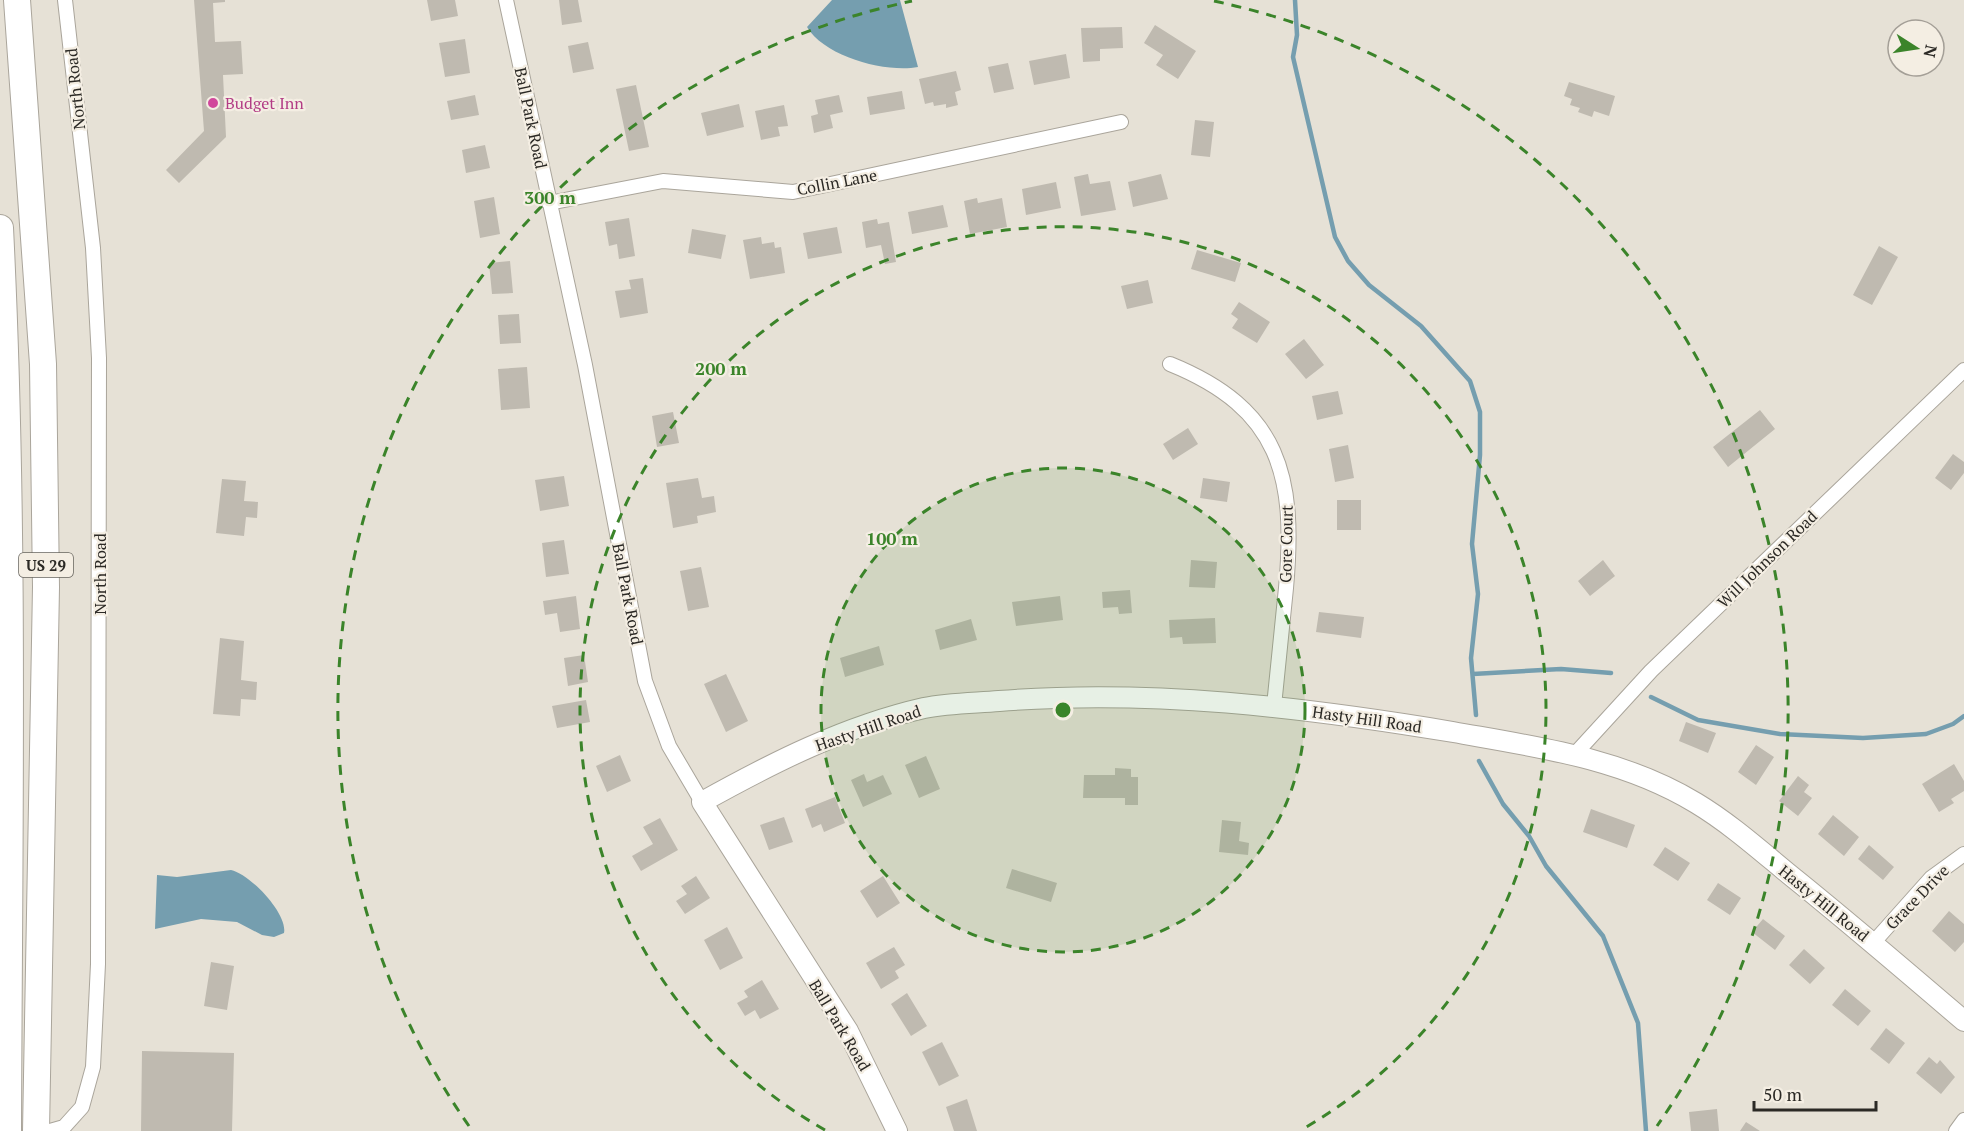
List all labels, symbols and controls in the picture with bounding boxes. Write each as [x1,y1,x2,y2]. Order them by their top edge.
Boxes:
north arrow [1886,18,1946,78]
text: N [1919,43,1943,59]
street label: North Road [60,47,90,131]
street label: Ball Park Road [510,65,552,171]
place label: Budget Inn [225,92,304,114]
marker: Budget Inn [206,96,220,110]
street label: Collin Lane [795,163,879,201]
text: 300 m [524,185,576,209]
text: 200 m [695,356,747,380]
street label: Gore Court [1274,505,1298,583]
street label: Will Johnson Road [1712,505,1822,613]
text: 100 m [866,526,918,550]
street label: North Road [89,533,111,615]
street label: Ball Park Road [607,541,649,647]
road number: US 29 [19,553,73,577]
street label: Hasty Hill Road [812,700,924,756]
centre of rings [1053,700,1073,720]
street label: Hasty Hill Road [1311,700,1423,738]
street label: Hasty Hill Road [1774,860,1874,946]
street label: Grace Drive [1880,860,1954,934]
street label: Ball Park Road [804,975,876,1075]
scale bar [1754,1074,1876,1112]
text: 50 m [1763,1082,1803,1106]

